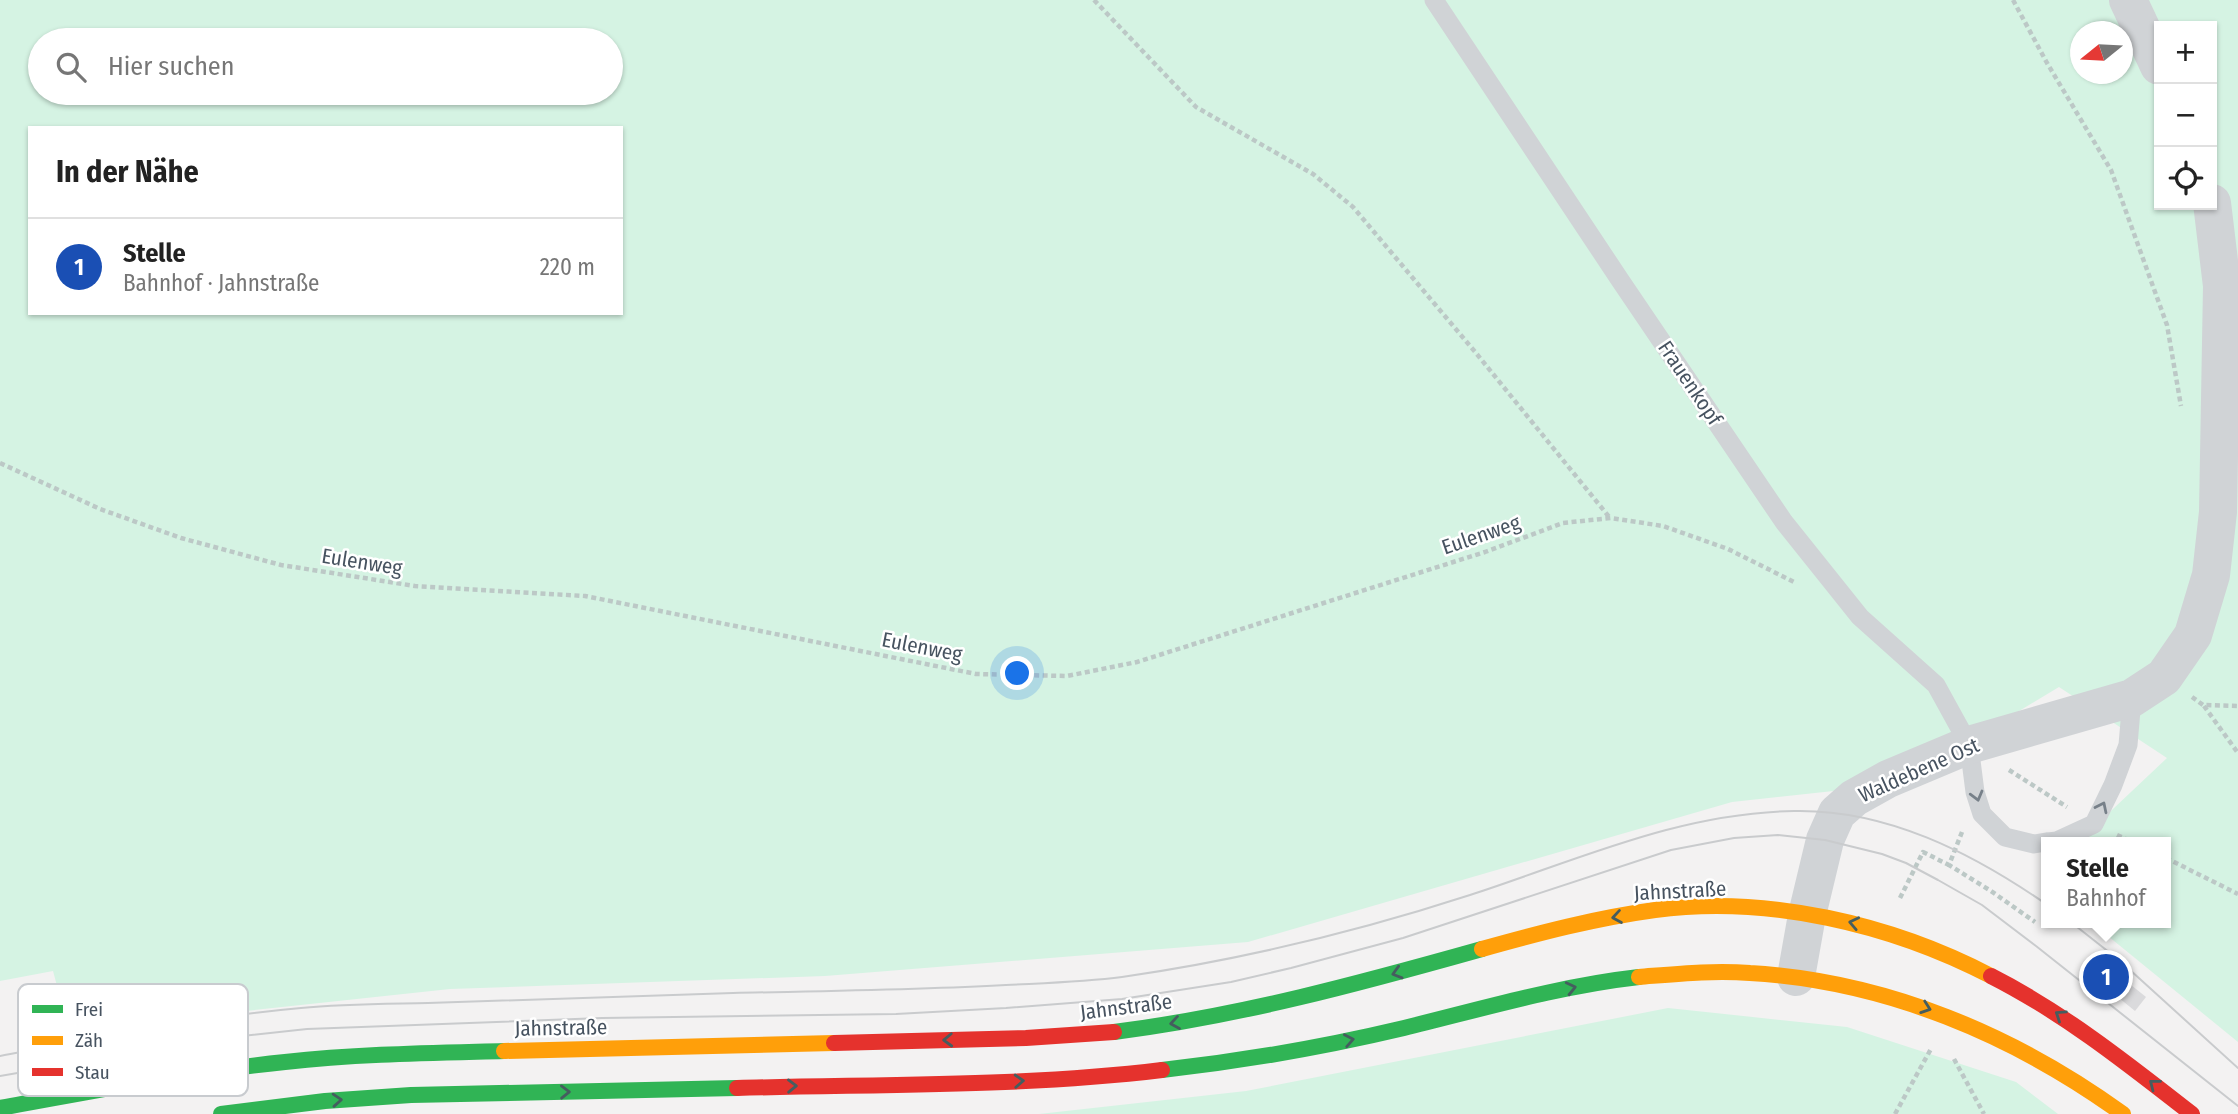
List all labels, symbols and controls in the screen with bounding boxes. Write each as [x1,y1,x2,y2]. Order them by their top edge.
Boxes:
north arrow [2070,21,2133,84]
map controls [2154,21,2217,210]
button: + [2154,21,2217,84]
search box [28,28,623,105]
icon: search [52,48,90,86]
text: Hier suchen [108,51,234,82]
button: − [2154,84,2217,147]
button: locate [2154,147,2217,210]
text: In der Nähe [56,154,199,190]
text: Stelle [123,238,186,269]
text: 1 [74,253,84,281]
text: 220 m [540,253,595,281]
text: Bahnhof · Jahnstraße [123,269,319,297]
street label: Frauenkopf [1652,336,1729,431]
street label: Eulenweg [1438,509,1524,561]
street label: Eulenweg [320,543,404,581]
street label: Eulenweg [880,626,965,668]
your location [1000,656,1034,690]
street label: Waldebene Ost [1855,732,1983,808]
one-way arrow [1969,790,1983,802]
one-way arrow [2094,802,2108,814]
popup [2041,837,2171,928]
text: Stelle [2066,853,2129,884]
street label: Jahnstraße [1633,876,1727,906]
text: Bahnhof [2066,884,2146,912]
one-way arrow [1611,909,1623,924]
one-way arrow [1848,917,1860,932]
pin: 1 [2083,951,2129,1003]
one-way arrow [1391,965,1403,979]
one-way arrow [1565,982,1577,996]
legend [18,984,248,1096]
street label: Jahnstraße [1078,988,1174,1026]
text: Frei [75,998,103,1021]
one-way arrow [1919,1000,1931,1014]
one-way arrow [2055,1011,2068,1023]
street label: Jahnstraße [514,1014,608,1042]
one-way arrow [1169,1015,1181,1030]
text: Zäh [75,1029,103,1052]
one-way arrow [942,1033,953,1048]
one-way arrow [1343,1033,1355,1048]
text: Stau [75,1061,110,1084]
one-way arrow [1014,1073,1025,1088]
one-way arrow [787,1079,798,1094]
one-way arrow [2149,1080,2161,1093]
one-way arrow [560,1084,570,1100]
one-way arrow [332,1093,343,1108]

